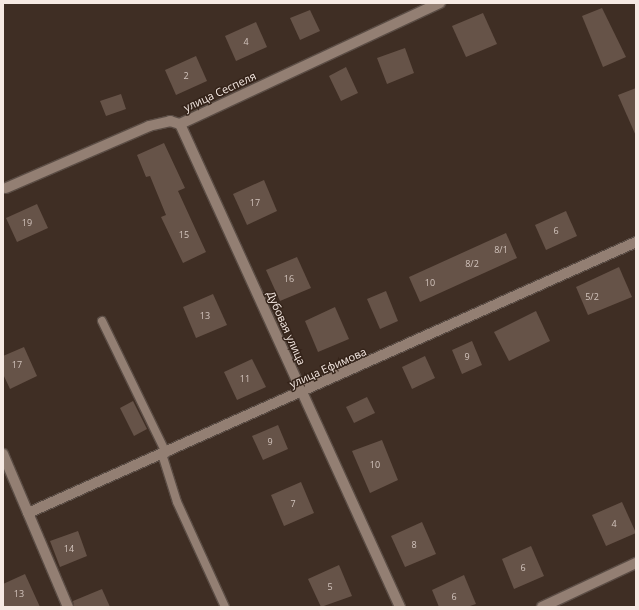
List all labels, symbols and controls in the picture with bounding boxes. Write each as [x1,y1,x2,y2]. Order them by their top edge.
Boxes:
house number: 4 [243,37,249,47]
street label: улица Сеспеля [182,69,258,115]
house number: 2 [183,71,189,81]
house number: 17 [250,198,260,208]
house number: 19 [22,218,32,228]
house number: 6 [553,226,559,236]
house number: 15 [179,230,189,240]
house number: 8/1 [494,245,508,255]
house number: 8/2 [465,259,479,269]
house number: 16 [284,274,294,284]
house number: 10 [425,278,435,288]
street label: Дубовая улица [264,289,308,367]
house number: 5/2 [585,292,599,302]
house number: 13 [200,311,210,321]
street label: улица Ефимова [288,345,368,391]
house number: 9 [464,352,470,362]
house number: 17 [12,360,22,370]
house number: 11 [240,374,250,384]
house number: 9 [267,437,273,447]
house number: 10 [370,460,380,470]
house number: 7 [290,499,296,509]
house number: 4 [611,519,617,529]
house number: 8 [411,540,417,550]
house number: 14 [64,544,74,554]
house number: 6 [520,563,526,573]
house number: 5 [327,582,333,592]
house number: 13 [14,589,24,599]
house number: 6 [451,592,457,602]

